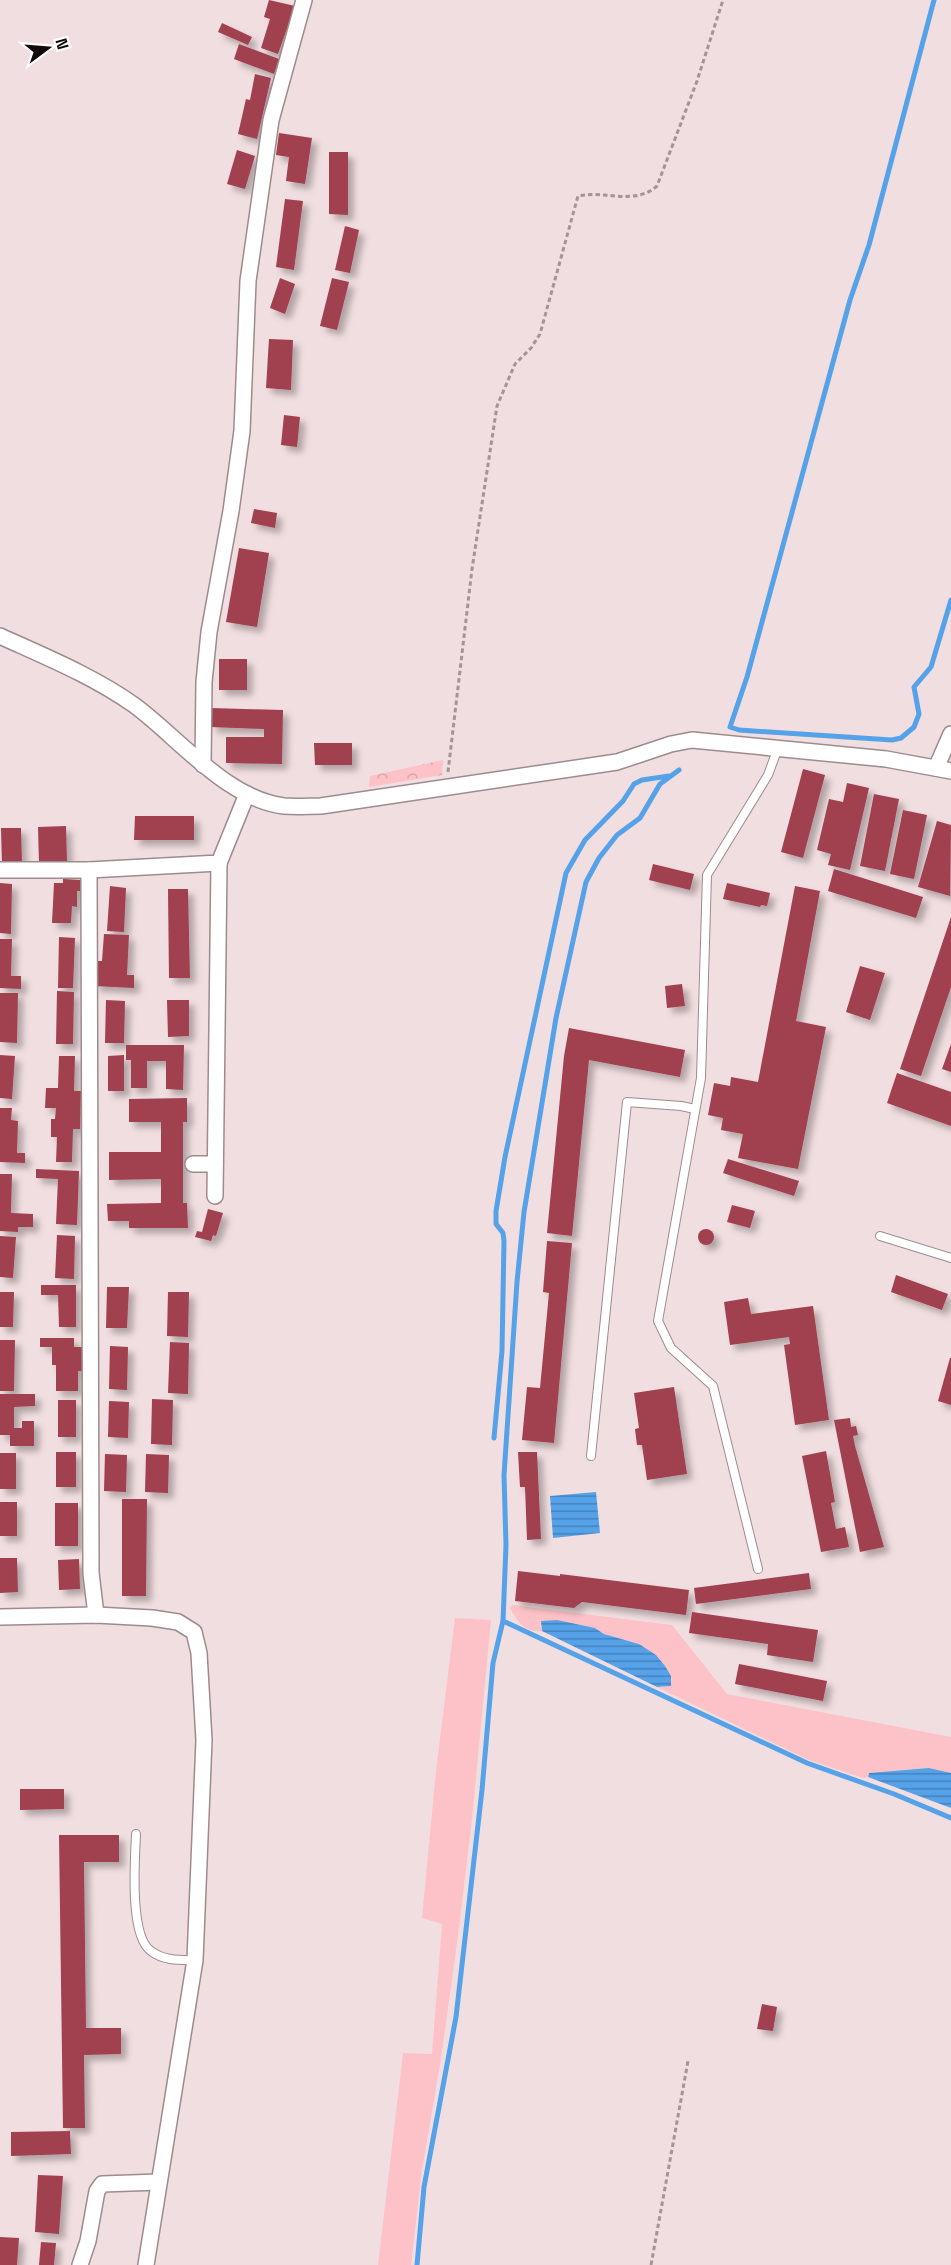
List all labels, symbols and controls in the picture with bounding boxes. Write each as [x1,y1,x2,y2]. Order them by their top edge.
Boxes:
north arrow [18,18,78,78]
text: N [50,36,74,52]

